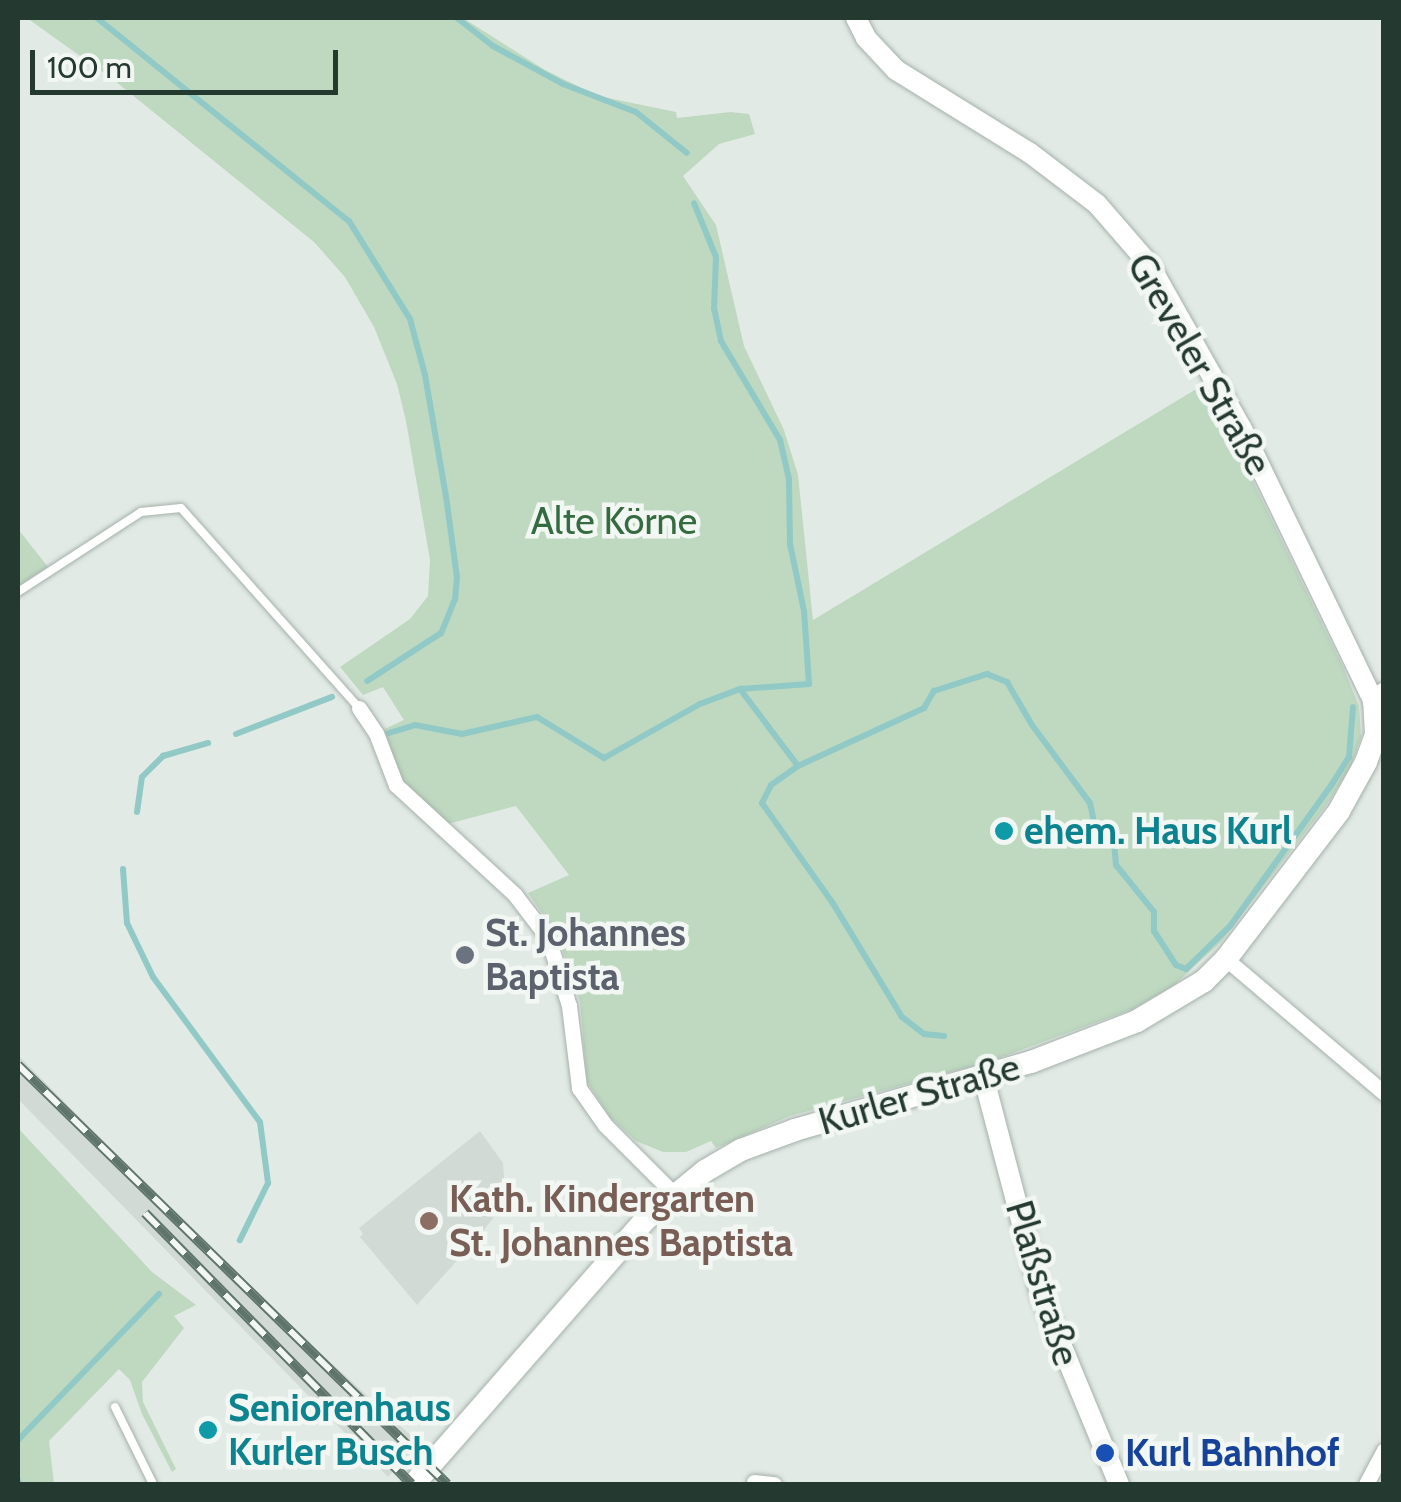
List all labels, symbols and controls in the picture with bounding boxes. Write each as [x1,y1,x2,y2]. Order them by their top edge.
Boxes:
scale bar [35,30,342,92]
text: 100 m [47,49,132,86]
street label: Greveler Straße [1118,245,1282,483]
park label: Alte Körne [531,498,697,544]
place label: ehem. Haus Kurl [1024,808,1292,854]
marker: ehem. Haus Kurl [993,820,1015,842]
place label: St. Johannes Baptista [485,910,686,999]
marker: St. Johannes Baptista [454,944,476,966]
street label: Kurler Straße [813,1044,1025,1144]
place label: Kath. Kindergarten St. Johannes Baptista [449,1176,793,1266]
street label: Plaßstraße [996,1195,1090,1371]
marker: Kath. Kindergarten St. Johannes Baptista [418,1210,440,1232]
place label: Seniorenhaus Kurler Busch [228,1385,451,1475]
marker: Seniorenhaus Kurler Busch [197,1419,219,1441]
place label: Kurl Bahnhof [1125,1430,1340,1476]
marker: Kurl Bahnhof [1094,1442,1116,1464]

